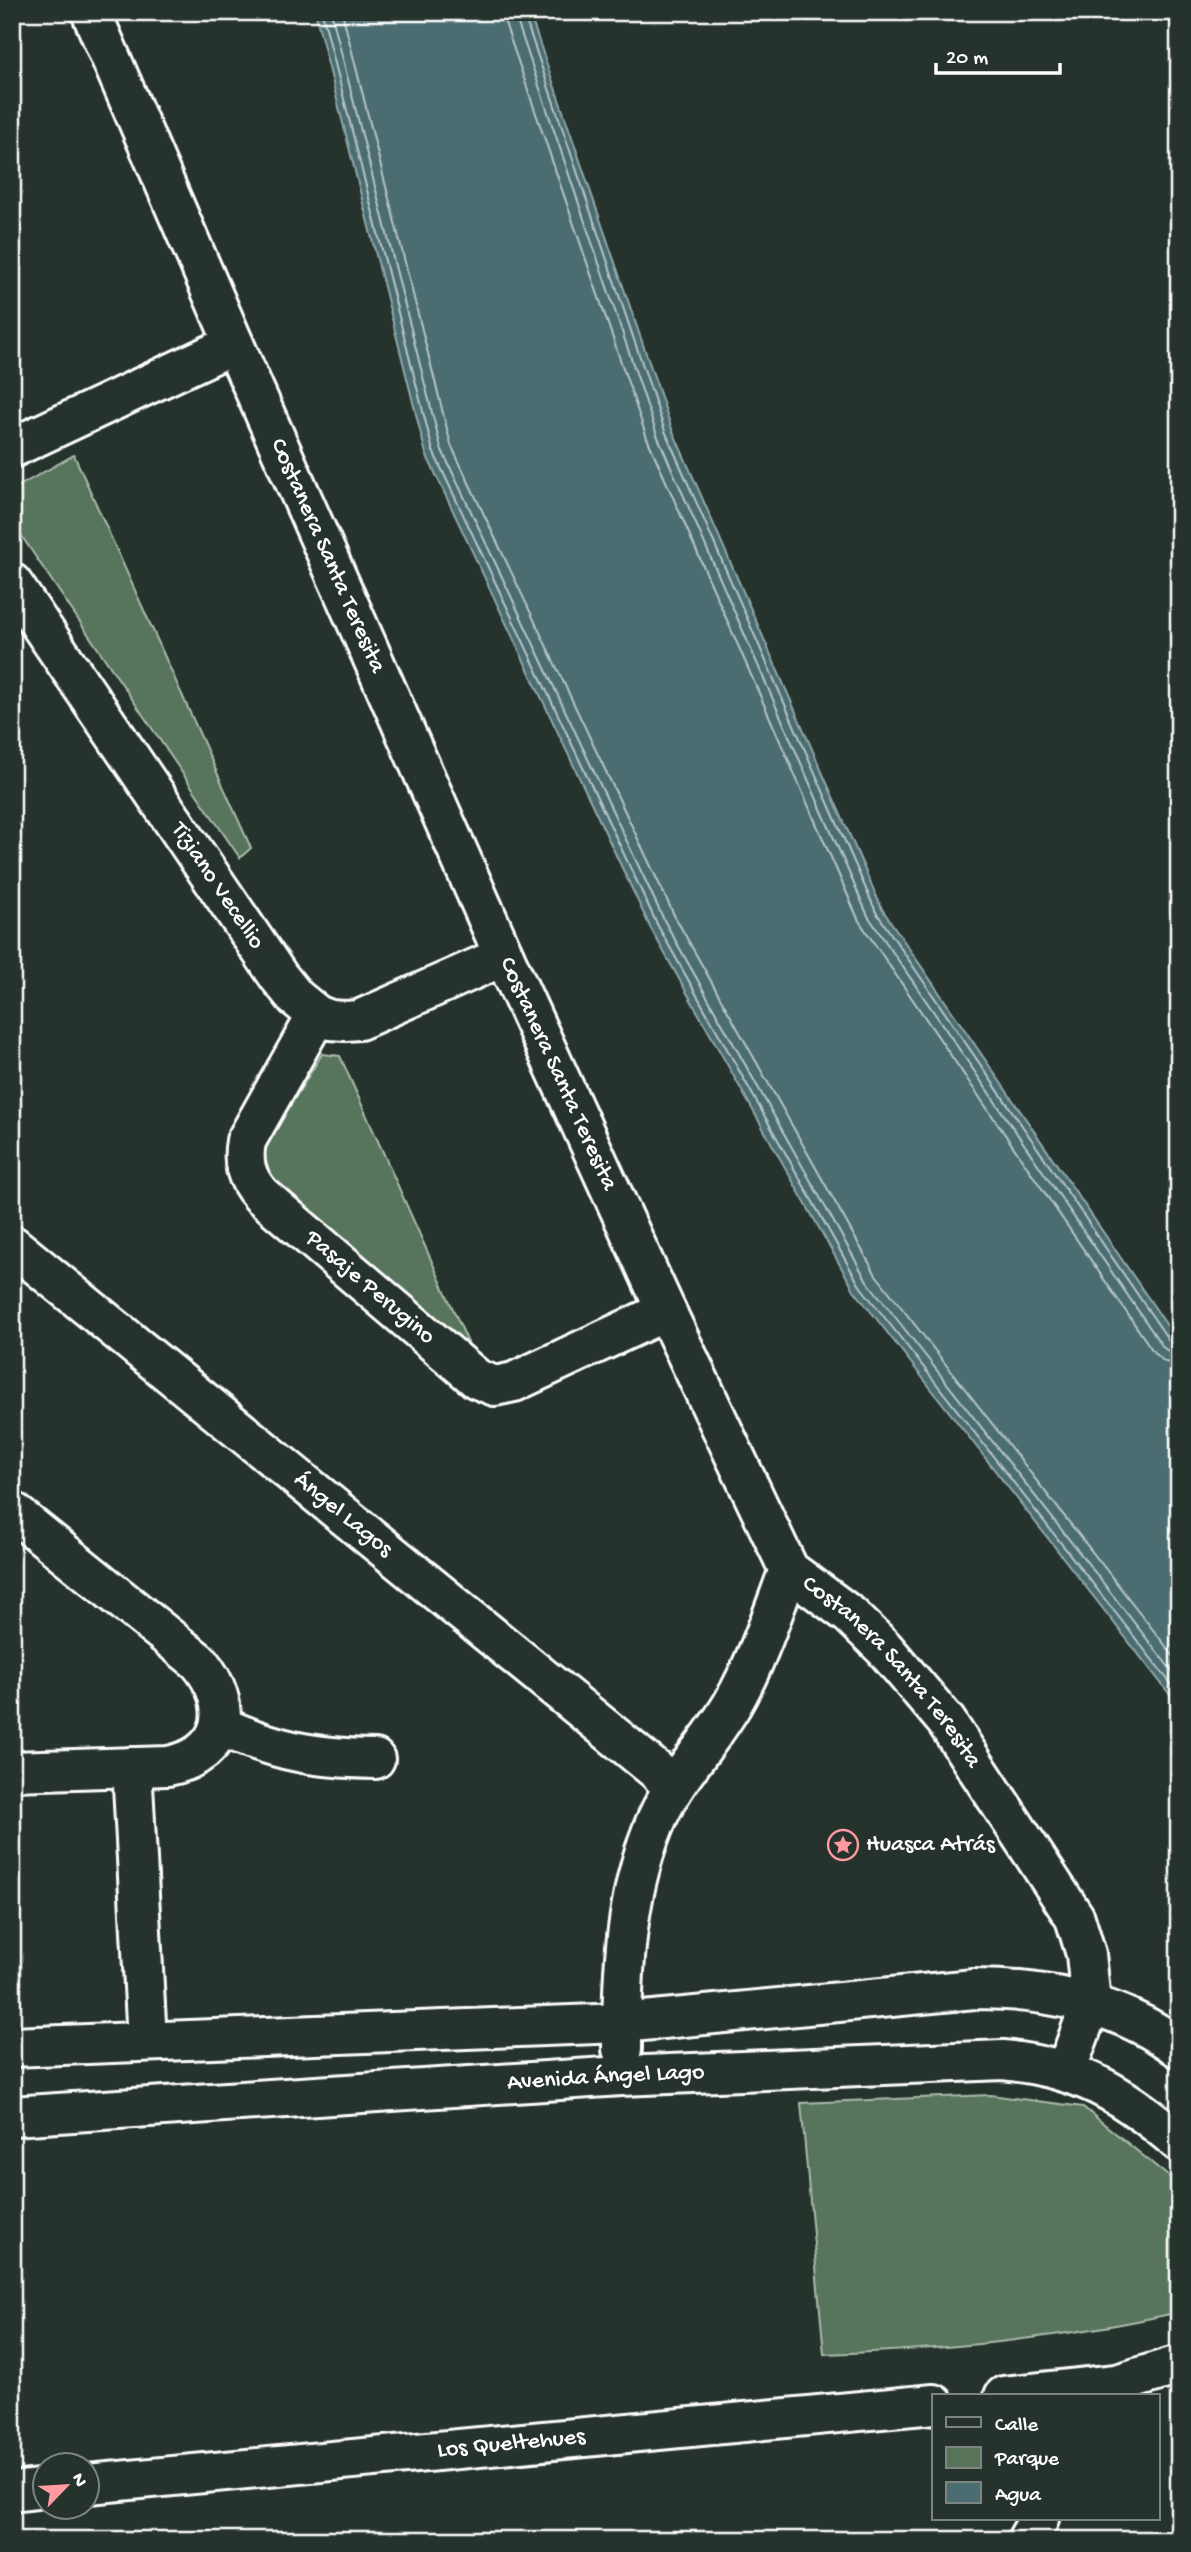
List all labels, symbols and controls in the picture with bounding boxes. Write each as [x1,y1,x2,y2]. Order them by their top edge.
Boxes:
scale bar [936,32,1060,76]
text: 20 m [946,47,988,72]
street label: Costanera Santa Teresita [263,434,392,678]
street label: Tiziano Vecellio [163,815,271,955]
street label: Costanera Santa Teresita [492,953,624,1196]
street label: Pasaje Perugino [298,1223,441,1351]
street label: Ángel Lagos [287,1466,399,1565]
street label: Costanera Santa Teresita [796,1570,988,1774]
place icon: Huasca Atrás [826,1828,860,1862]
place label: Huasca Atrás [866,1831,996,1860]
street label: Avenida Ángel Lago [506,2058,705,2098]
legend [932,2394,1160,2520]
text: Calle [995,2414,1039,2439]
street label: Los Queltehues [436,2422,588,2465]
text: Parque [994,2448,1060,2473]
north arrow [32,2450,102,2520]
text: N [65,2470,91,2491]
text: Agua [995,2484,1042,2509]

